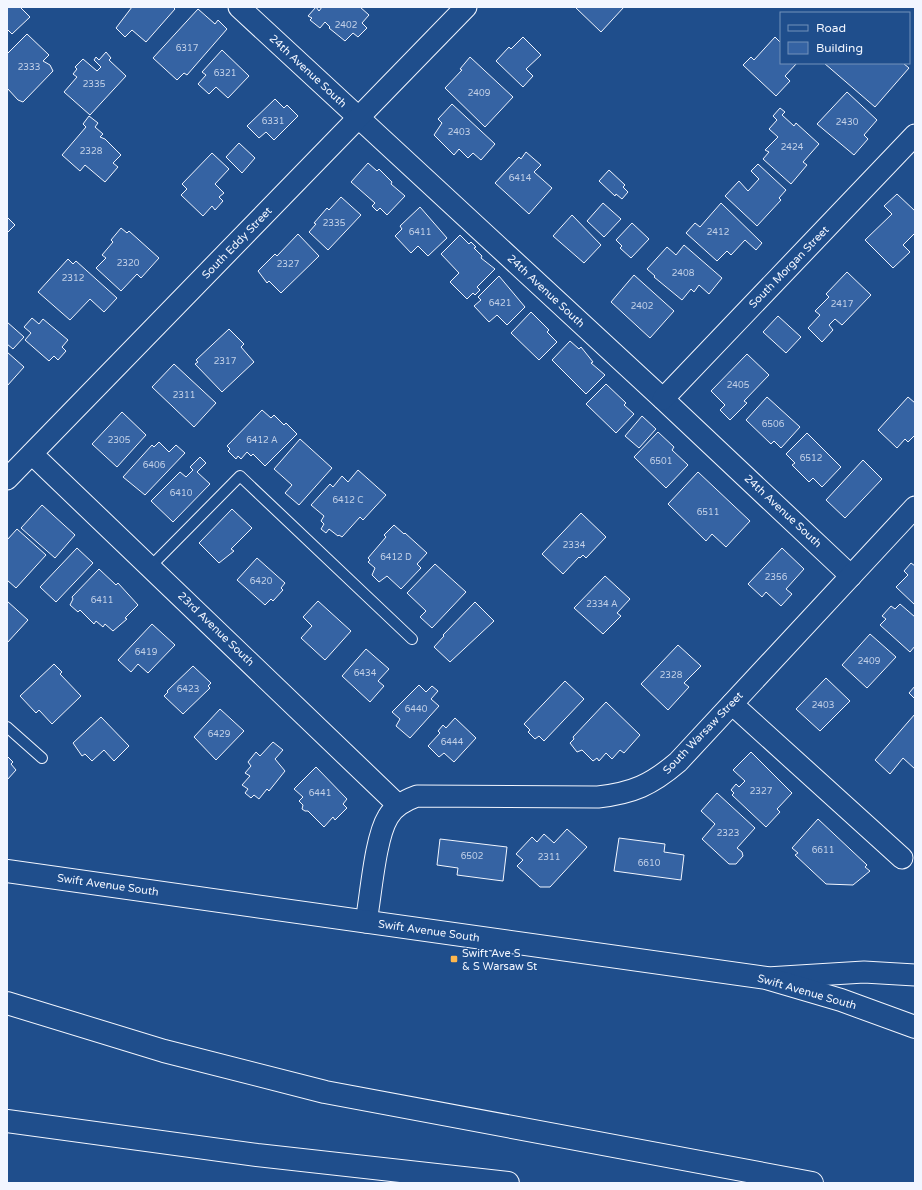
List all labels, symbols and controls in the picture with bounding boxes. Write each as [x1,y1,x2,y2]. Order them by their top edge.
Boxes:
legend [780,12,910,64]
house number: 2402 [335,20,357,31]
text: Road [816,21,846,35]
street label: 24th Avenue South [267,32,349,110]
text: Building [816,41,863,55]
house number: 6317 [176,43,199,54]
house number: 2333 [18,62,40,73]
house number: 6321 [214,68,236,79]
house number: 2335 [83,79,106,90]
house number: 2409 [468,88,491,99]
house number: 6331 [262,116,284,127]
house number: 2430 [836,117,859,128]
house number: 2403 [448,127,470,138]
house number: 2424 [781,142,804,153]
house number: 2328 [80,146,103,157]
house number: 6414 [509,173,532,184]
street label: South Eddy Street [199,204,275,282]
house number: 2335 [323,218,346,229]
street label: South Morgan Street [746,223,832,311]
house number: 6411 [409,227,431,238]
house number: 2412 [707,227,729,238]
street label: 24th Avenue South [505,252,587,330]
house number: 2320 [117,258,140,269]
house number: 2327 [277,259,300,270]
house number: 2408 [672,268,695,279]
house number: 2312 [62,273,84,284]
house number: 6421 [489,298,511,309]
house number: 2417 [831,299,854,310]
house number: 2402 [631,301,653,312]
house number: 2317 [214,356,237,367]
house number: 2405 [727,380,750,391]
house number: 2311 [173,390,195,401]
house number: 6506 [762,419,785,430]
house number: 2305 [108,435,131,446]
house number: 6412 A [246,435,278,446]
house number: 6512 [800,453,822,464]
house number: 6501 [650,456,672,467]
house number: 6406 [143,460,166,471]
street label: 24th Avenue South [742,472,824,550]
house number: 6410 [170,488,193,499]
house number: 6412 C [332,495,364,506]
house number: 6511 [697,507,719,518]
house number: 2334 [563,540,586,551]
house number: 6412 D [380,552,412,563]
house number: 2356 [765,572,788,583]
house number: 6420 [250,576,273,587]
street label: 23rd Avenue South [175,589,257,669]
house number: 6411 [91,595,113,606]
house number: 2334 A [586,599,618,610]
house number: 6419 [135,647,158,658]
house number: 2409 [858,656,881,667]
house number: 6434 [354,668,377,679]
house number: 2328 [660,670,683,681]
house number: 6423 [177,684,199,695]
street label: South Warsaw Street [660,689,746,777]
house number: 2403 [812,700,834,711]
house number: 6440 [405,704,428,715]
house number: 6429 [208,729,231,740]
house number: 6444 [441,737,464,748]
house number: 2327 [750,786,773,797]
house number: 6441 [309,788,331,799]
house number: 2323 [717,828,739,839]
house number: 6611 [812,845,834,856]
house number: 6502 [461,851,483,862]
house number: 2311 [538,852,560,863]
house number: 6610 [638,858,661,869]
street label: Swift Avenue South [56,871,160,899]
street label: Swift Avenue South [377,917,481,945]
place label: Swift Ave S & S Warsaw St [462,947,537,973]
marker: Swift Ave S & S Warsaw St [449,954,459,964]
street label: Swift Avenue South [756,972,858,1012]

